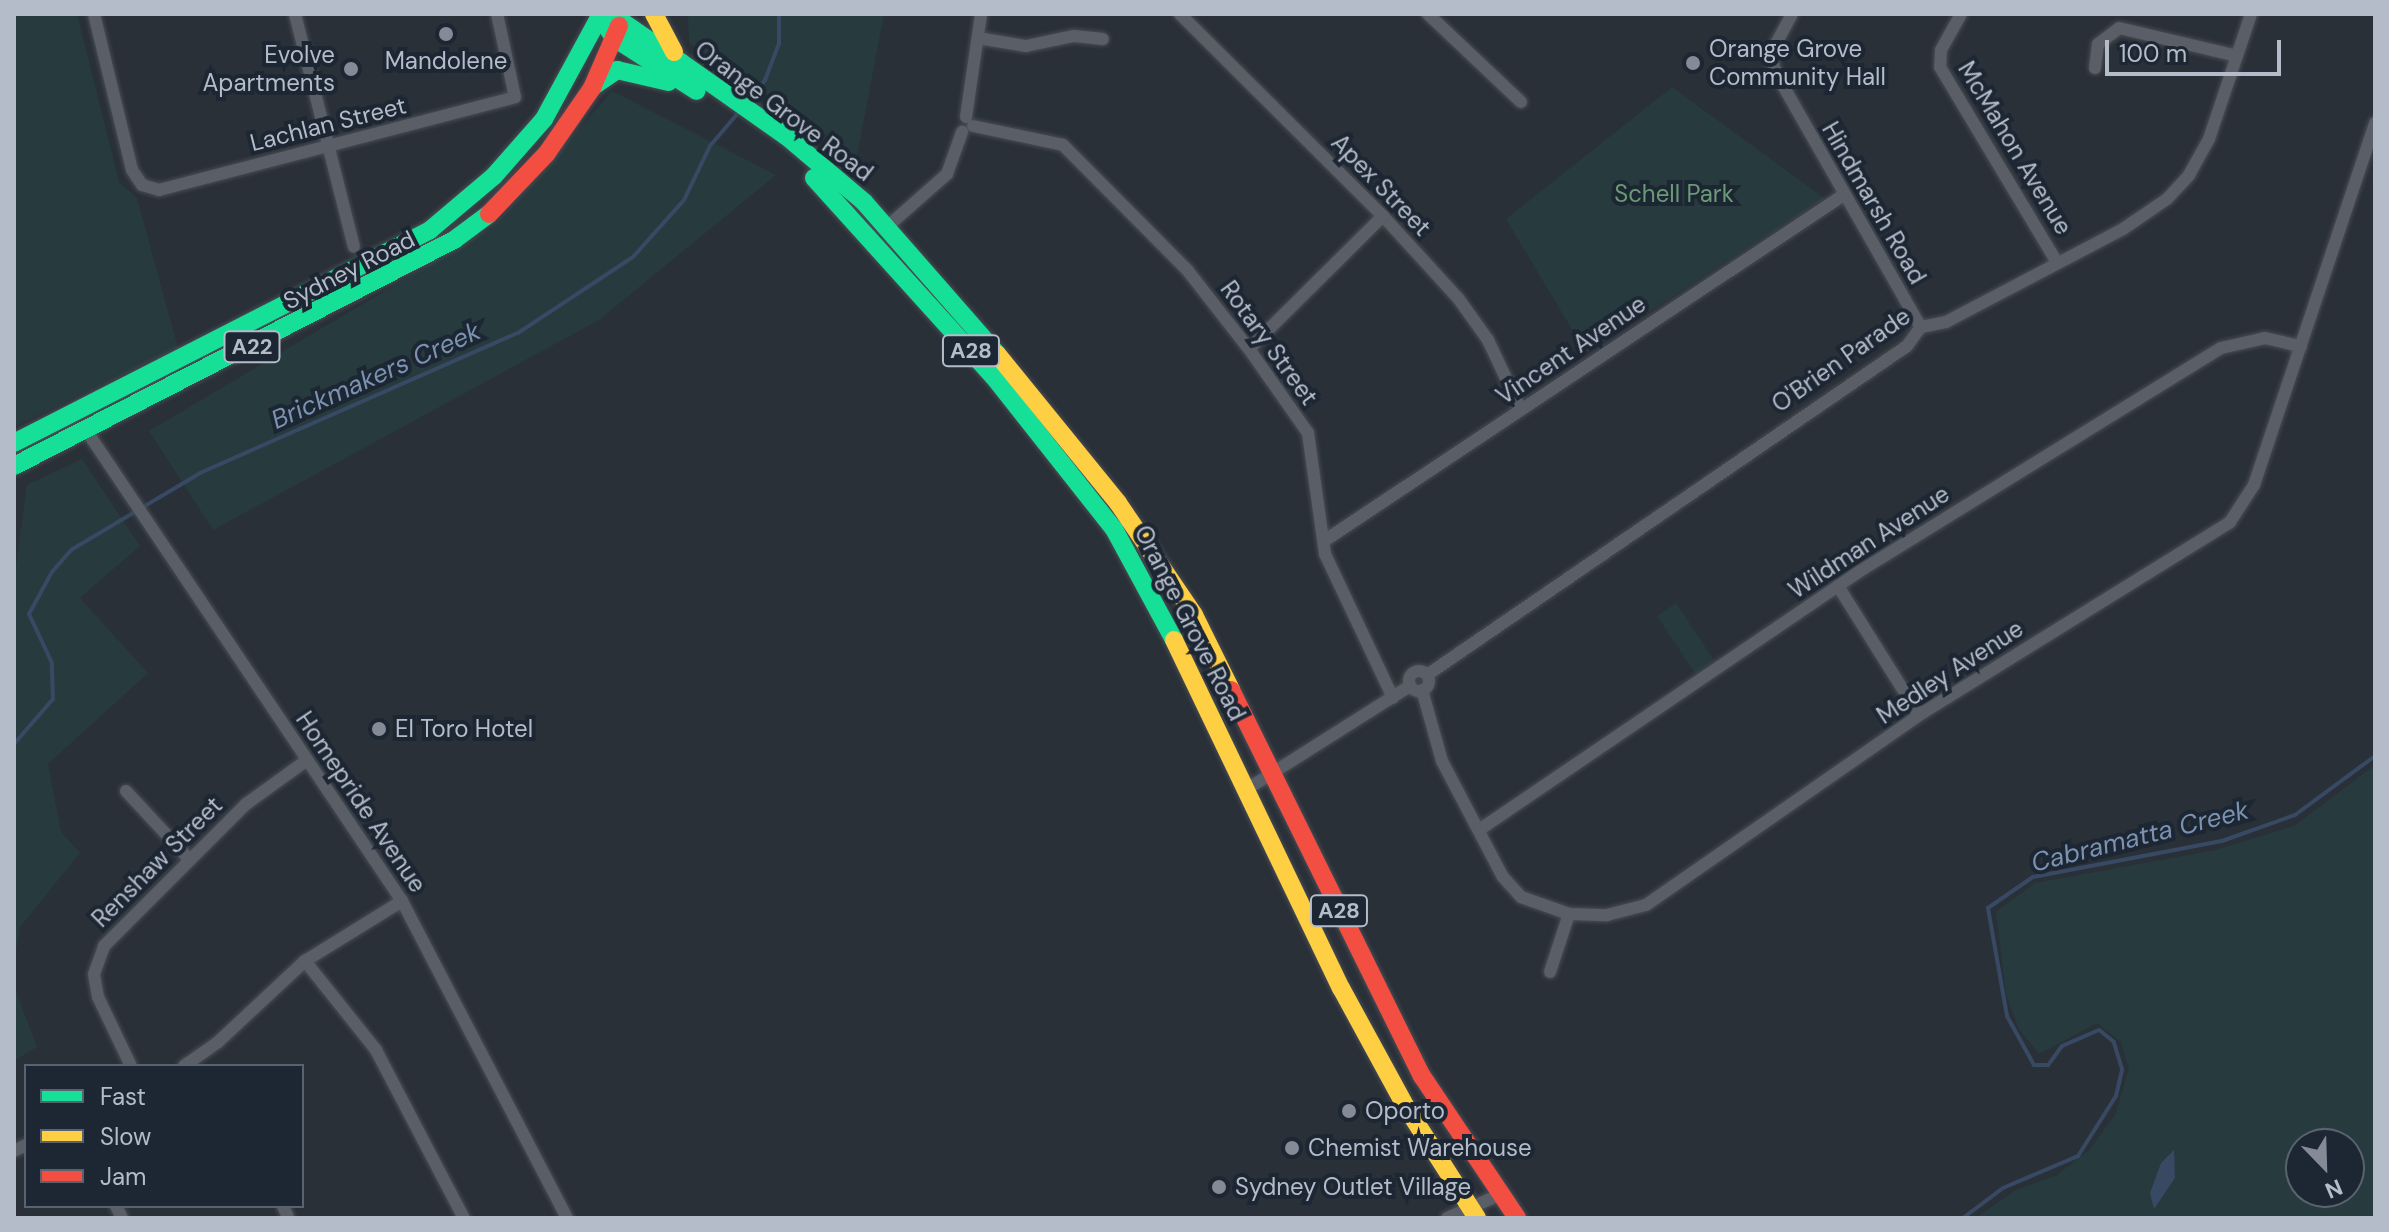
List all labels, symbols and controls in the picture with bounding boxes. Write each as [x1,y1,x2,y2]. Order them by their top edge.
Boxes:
scale bar [2109,24,2285,74]
marker: Mandolene [437,25,455,43]
street label: Orange Grove Road [689,35,879,187]
place label: Orange Grove Community Hall [1709,35,1886,91]
text: 100 m [2119,38,2187,69]
place label: Evolve Apartments [202,41,335,97]
place label: Mandolene [385,47,507,75]
marker: Orange Grove Community Hall [1684,54,1702,72]
street label: McMahon Avenue [1952,56,2078,240]
marker: Evolve Apartments [342,60,360,78]
street label: Lachlan Street [247,91,409,157]
street label: Hindmarsh Road [1816,117,1932,289]
street label: Apex Street [1325,128,1437,242]
park label: Schell Park [1614,180,1734,208]
street label: Sydney Road [278,225,420,315]
street label: Rotary Street [1214,275,1324,411]
street label: Vincent Avenue [1491,289,1651,411]
street label: O'Brien Parade [1766,302,1916,418]
water label: Brickmakers Creek [267,316,485,436]
road number: A22 [222,329,282,365]
road number: A28 [941,333,1001,369]
street label: Wildman Avenue [1783,479,1955,605]
street label: Orange Grove Road [1128,521,1252,725]
street label: Medley Avenue [1871,614,2029,730]
street label: Homepride Avenue [290,706,432,898]
place label: El Toro Hotel [395,715,533,743]
marker: El Toro Hotel [370,720,388,738]
street label: Renshaw Street [86,791,228,933]
water label: Cabramatta Creek [2028,795,2252,879]
road number: A28 [1309,893,1369,929]
legend [24,1064,304,1208]
text: Fast [100,1081,146,1112]
place label: Oporto [1365,1097,1445,1125]
marker: Oporto [1340,1102,1358,1120]
text: Slow [100,1121,151,1152]
north arrow [2285,1128,2365,1208]
place label: Chemist Warehouse [1308,1134,1532,1162]
marker: Chemist Warehouse [1283,1139,1301,1157]
text: Jam [100,1161,146,1192]
text: N [2321,1172,2347,1205]
place label: Sydney Outlet Village [1235,1173,1471,1201]
marker: Sydney Outlet Village [1210,1178,1228,1196]

